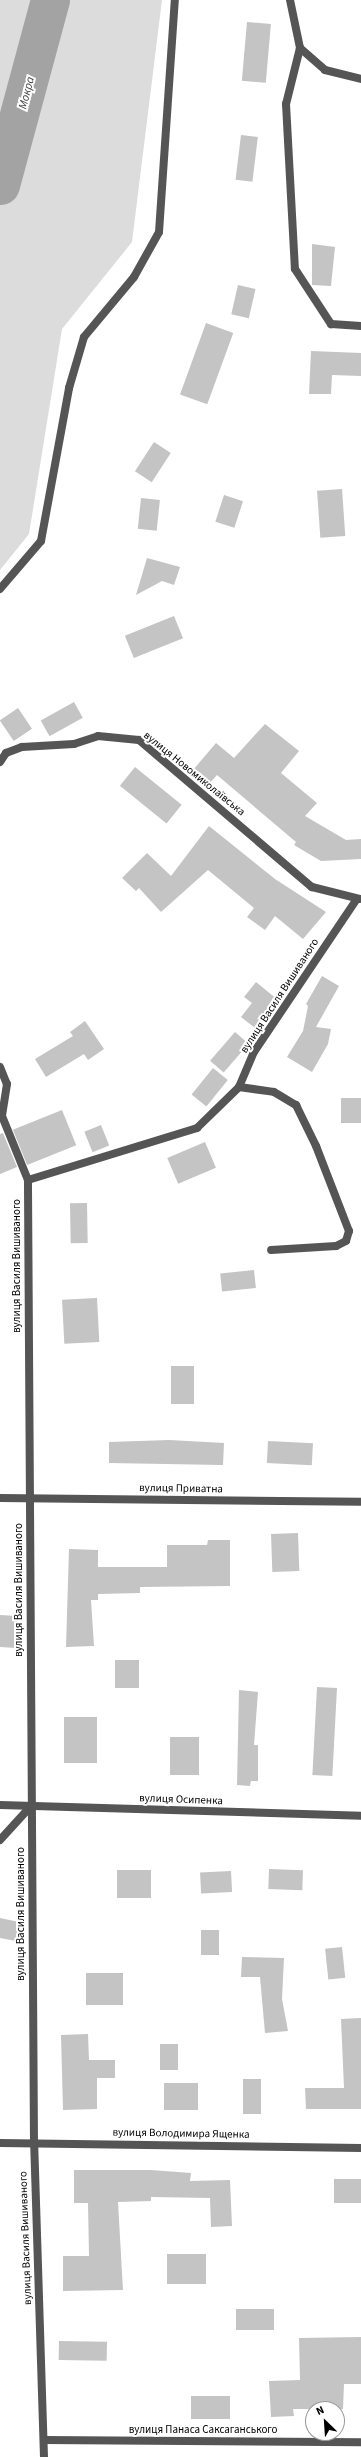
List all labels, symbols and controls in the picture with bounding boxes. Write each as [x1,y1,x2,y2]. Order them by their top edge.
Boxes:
water label: Мокра [16,75,38,111]
street label: вулиця Новомиколаївська [141,729,247,819]
street label: вулиця Василя Вишиваного [238,936,322,1056]
street label: вулиця Василя Вишиваного [10,1199,24,1333]
street label: вулиця Приватна [139,1482,223,1496]
street label: вулиця Василя Вишиваного [12,1523,26,1657]
street label: вулиця Осипенка [139,1792,223,1808]
street label: вулиця Василя Вишиваного [14,1847,28,1981]
street label: вулиця Володимира Ященка [112,2126,250,2142]
street label: вулиця Василя Вишиваного [17,2171,35,2305]
north arrow [305,2401,345,2441]
text: N [314,2402,327,2419]
street label: вулиця Панаса Саксаганського [129,2423,277,2437]

